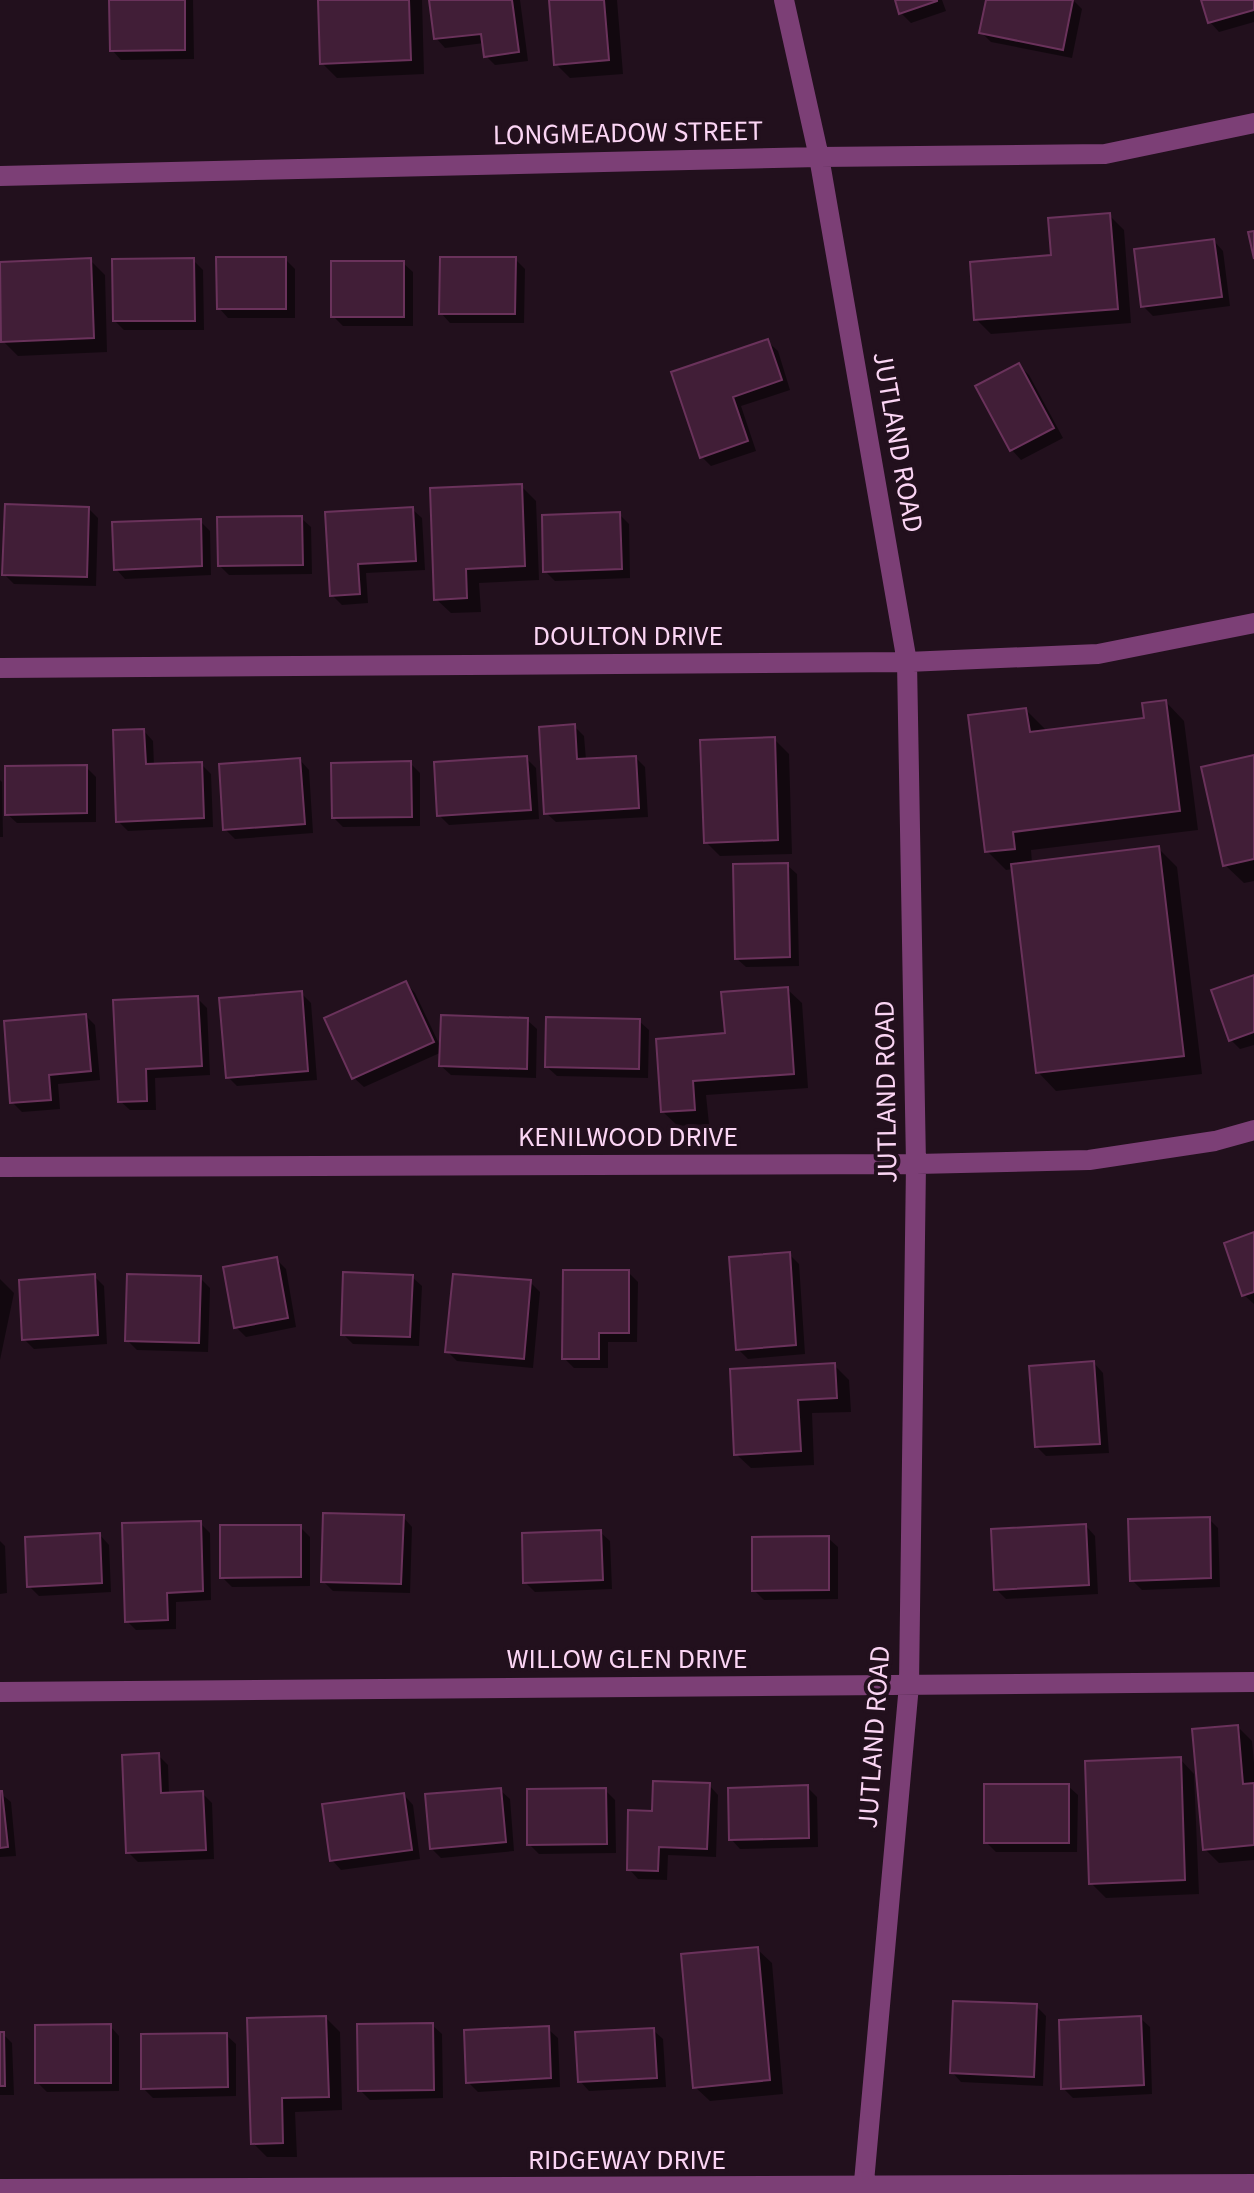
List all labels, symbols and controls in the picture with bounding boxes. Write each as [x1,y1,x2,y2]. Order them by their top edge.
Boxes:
street label: LONGMEADOW STREET [493,111,763,155]
street label: JUTLAND ROAD [862,348,934,536]
street label: DOULTON DRIVE [533,616,723,656]
street label: JUTLAND ROAD [864,1000,908,1184]
street label: KENILWOOD DRIVE [518,1117,738,1157]
street label: WILLOW GLEN DRIVE [507,1639,747,1679]
street label: JUTLAND ROAD [848,1644,900,1830]
street label: RIDGEWAY DRIVE [528,2140,726,2180]

